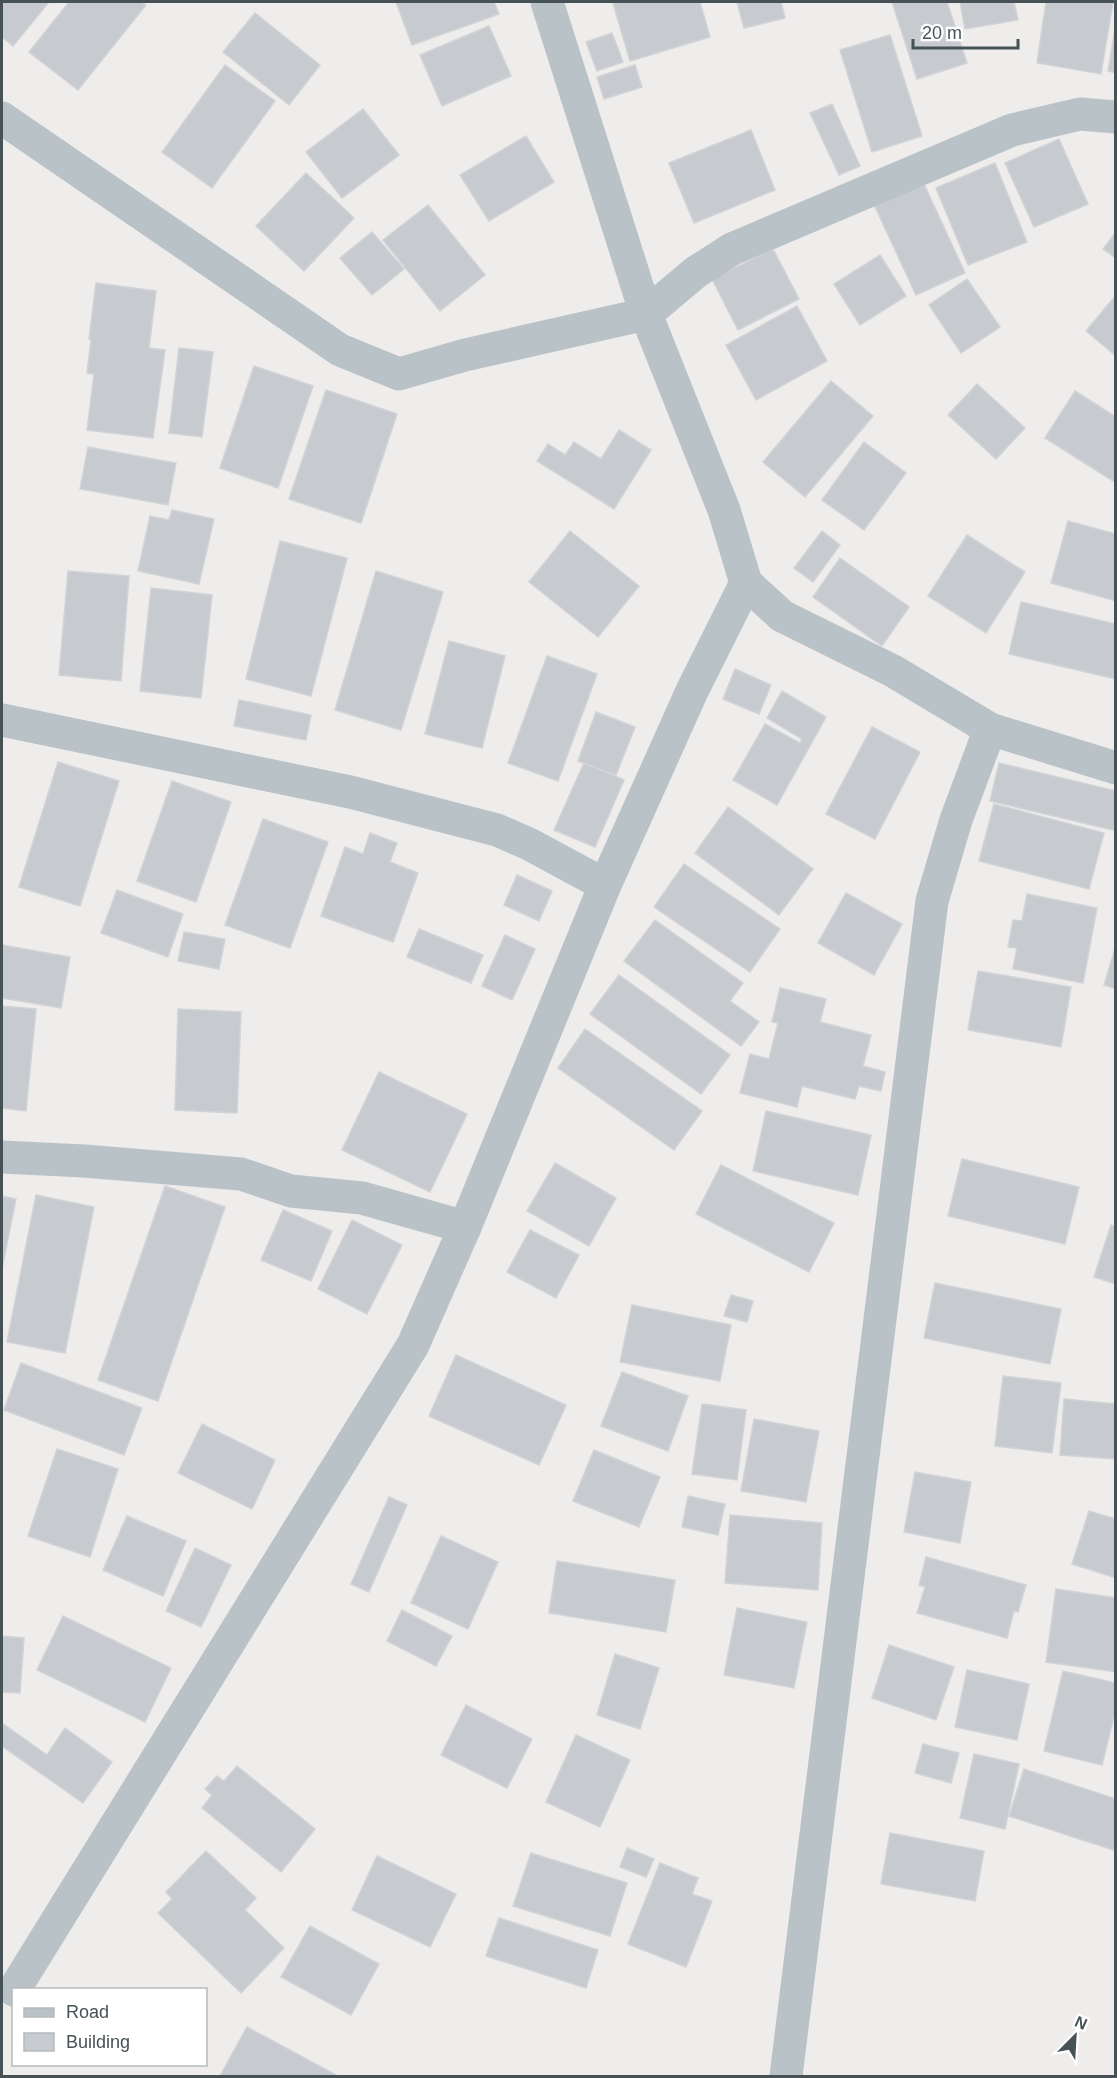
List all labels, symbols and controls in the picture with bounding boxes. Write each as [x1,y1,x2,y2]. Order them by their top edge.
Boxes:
scale bar [913,12,1018,50]
text: 20 m [922,23,962,43]
legend [12,1988,207,2066]
text: Road [66,2002,109,2022]
north arrow [1045,2006,1105,2066]
text: N [1072,2013,1090,2033]
text: Building [66,2032,130,2052]

